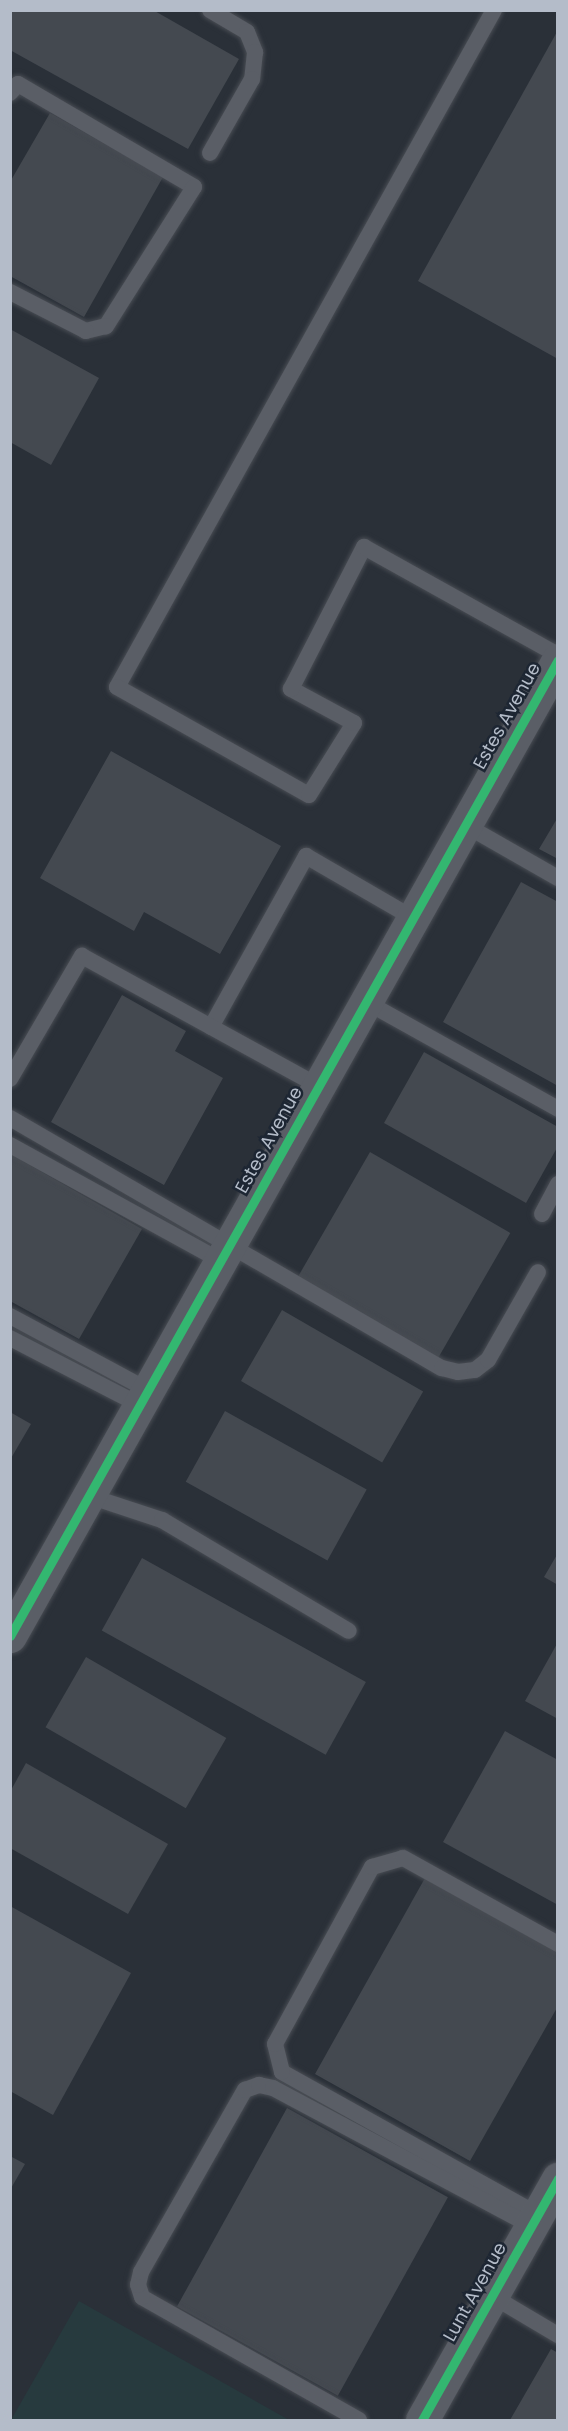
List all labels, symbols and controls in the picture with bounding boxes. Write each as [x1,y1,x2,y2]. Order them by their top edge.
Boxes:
street label: Estes Avenue [469,659,545,773]
street label: Estes Avenue [231,1083,307,1197]
street label: Lunt Avenue [439,2239,511,2345]

